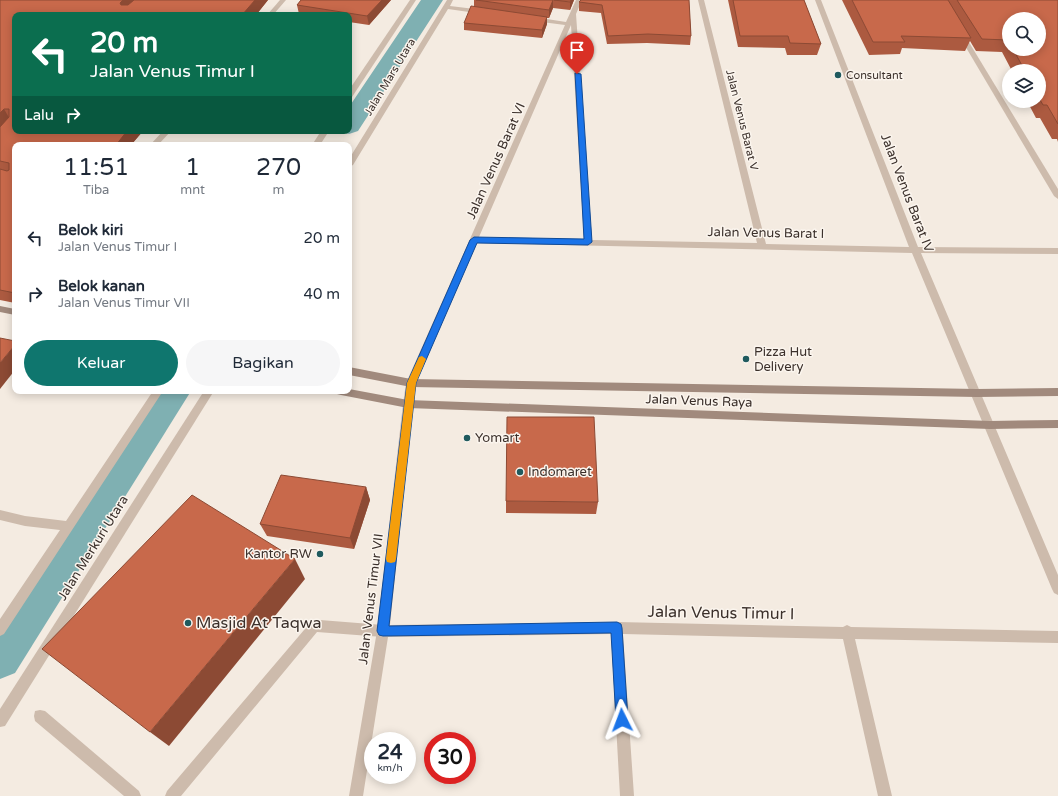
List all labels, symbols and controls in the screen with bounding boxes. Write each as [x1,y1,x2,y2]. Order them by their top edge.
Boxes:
map controls [1002,12,1046,108]
button: search [1002,12,1046,56]
text: 20 m [90,26,158,60]
icon: left [24,28,76,80]
pin [560,33,594,74]
street label: Jalan Mars Utara [362,36,418,118]
icon: arrive [566,39,588,61]
text: Jalan Venus Timur I [90,60,255,82]
button: layers [1002,64,1046,108]
street label: Jalan Venus Barat V [723,68,761,172]
place label: Consultant [846,69,903,82]
marker: Consultant [833,70,843,80]
street label: Jalan Venus Barat VI [463,100,529,222]
icon: right [62,104,84,126]
text: Lalu [24,106,54,124]
street label: Jalan Venus Barat IV [877,131,937,255]
text: 11:51 [63,153,129,182]
text: 1 [185,153,200,182]
text: 270 [256,153,301,182]
text: Tiba [83,182,109,198]
text: mnt [180,182,205,198]
text: m [273,182,284,198]
text: Belok kiri [58,221,123,239]
street label: Jalan Venus Barat I [707,224,825,242]
icon: left [24,227,46,249]
text: 20 m [303,229,340,247]
text: Jalan Venus Timur I [58,239,177,255]
text: Belok kanan [58,277,145,295]
icon: right [24,283,46,305]
text: 40 m [303,285,340,303]
text: Jalan Venus Timur VII [58,295,190,311]
button: Keluar [24,340,178,386]
button: Bagikan [186,340,340,386]
place label: Pizza Hut Delivery [754,344,812,375]
marker: Pizza Hut Delivery [741,354,751,364]
street label: Jalan Venus Raya [645,391,753,411]
place label: Yomart [475,430,519,446]
marker: Yomart [462,433,472,443]
place label: Indomaret [528,464,592,480]
marker: Indomaret [515,467,525,477]
street label: Jalan Merkuri Utara [54,493,132,603]
street label: Jalan Venus Timur VII [355,533,387,665]
place label: Kantor RW [245,546,312,562]
marker: Kantor RW [315,549,325,559]
street label: Jalan Venus Timur I [648,602,794,624]
place label: Masjid At Taqwa [196,613,321,633]
marker: Masjid At Taqwa [183,618,193,628]
position arrow [601,699,643,741]
speed limit sign: 30 [424,732,476,784]
text: 24 [377,741,403,765]
text: km/h [377,762,403,774]

